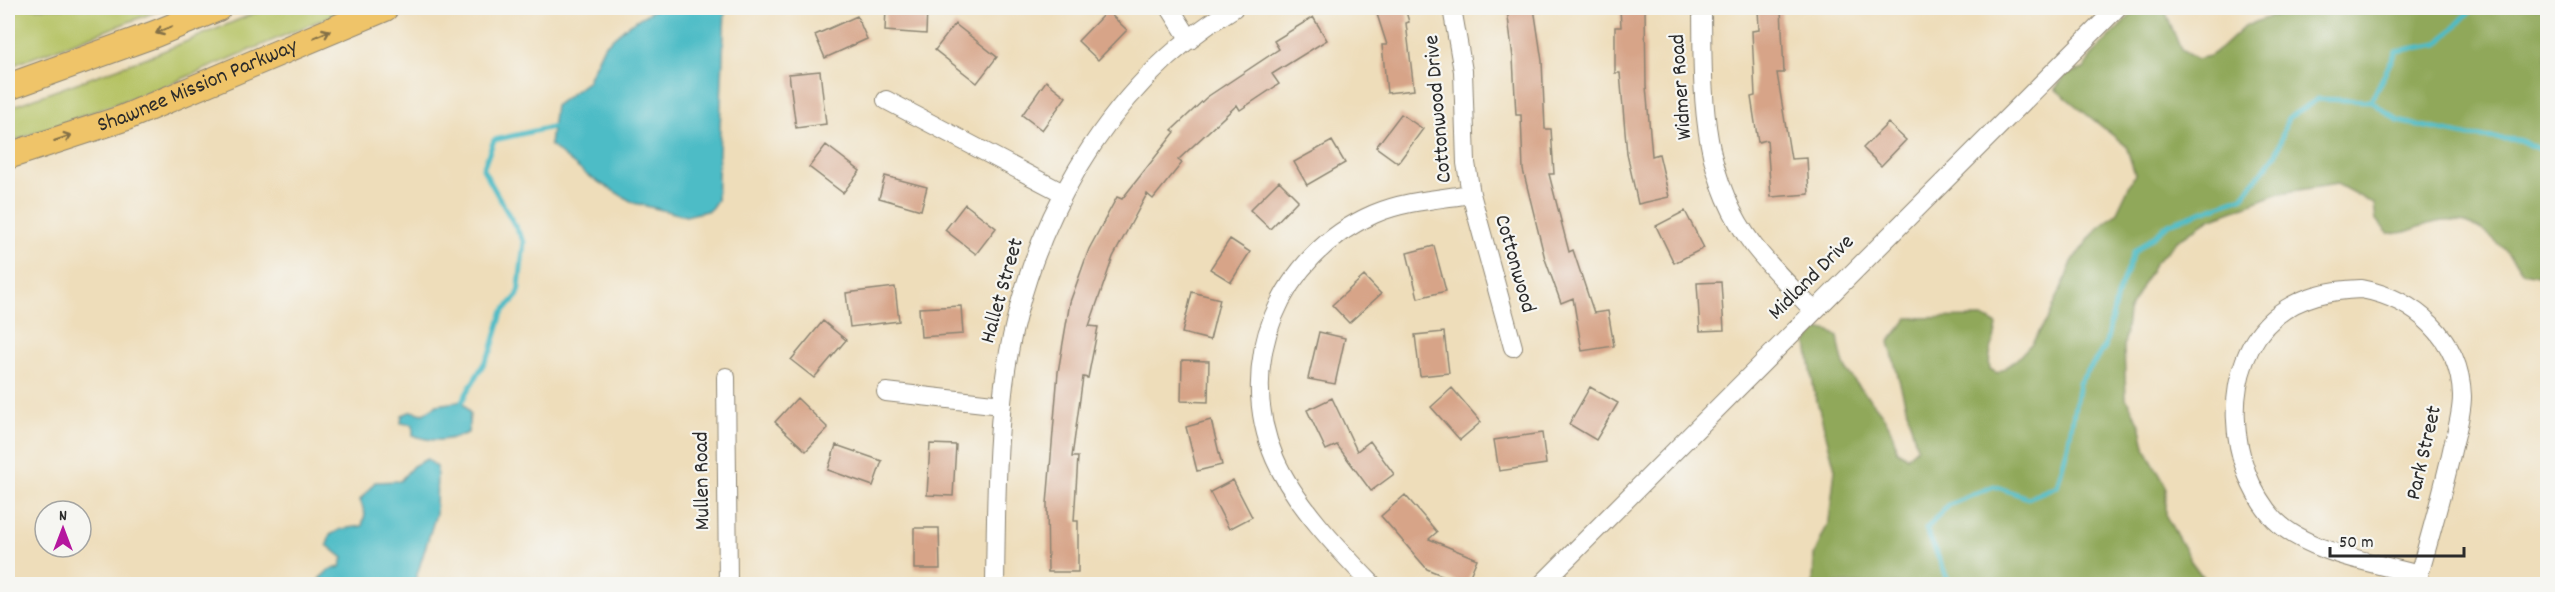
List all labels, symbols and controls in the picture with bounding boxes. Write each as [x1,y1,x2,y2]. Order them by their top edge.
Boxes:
one-way arrow [155,25,174,36]
one-way arrow [312,28,331,39]
street label: Shawnee Mission Parkway [93,31,303,141]
street label: Widmer Road [1663,33,1701,141]
street label: Cottonwood Drive [1417,34,1461,184]
one-way arrow [53,132,72,143]
street label: Cottonwood [1485,211,1543,317]
street label: Midland Drive [1762,228,1862,328]
street label: Hallet Street [973,235,1033,347]
street label: Park Street [2399,403,2451,503]
street label: Mullen Road [687,431,719,531]
north arrow [33,499,93,559]
text: N [59,505,67,528]
scale bar [2330,520,2464,558]
text: 50 m [2339,531,2374,556]

